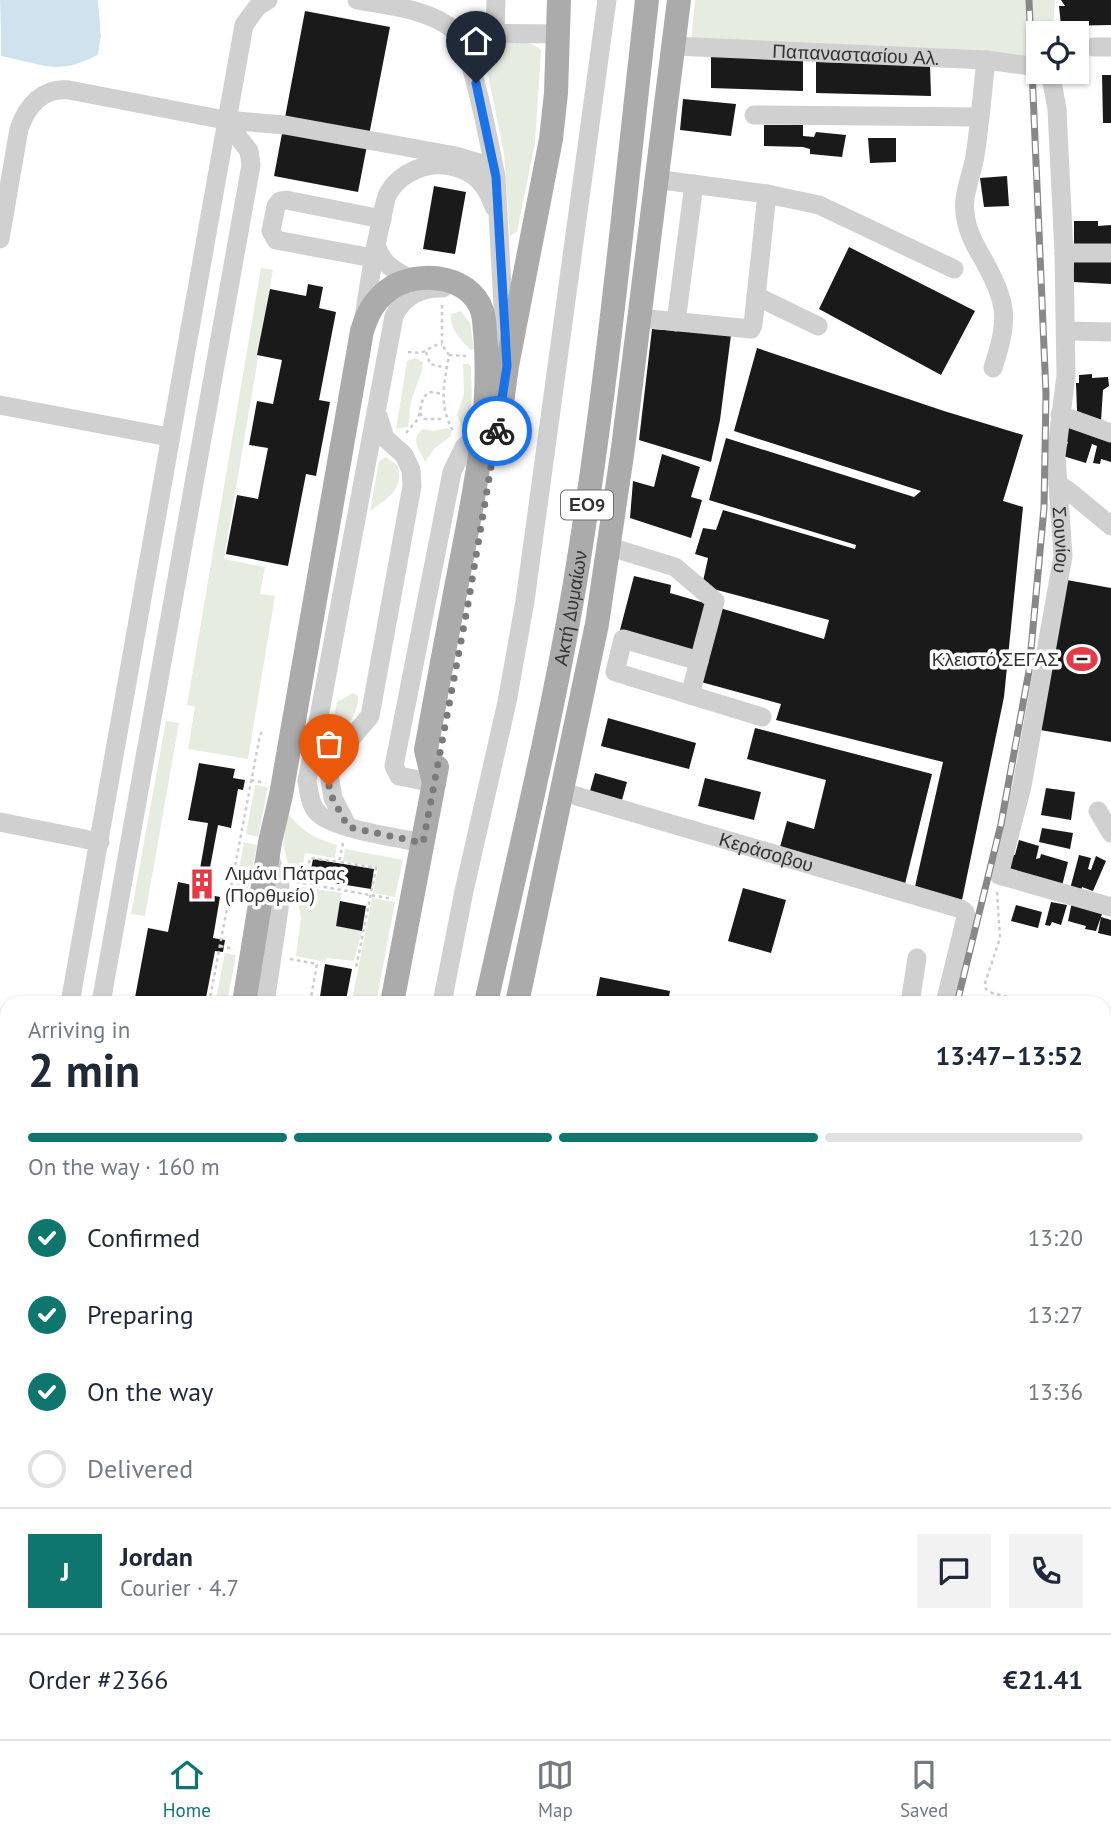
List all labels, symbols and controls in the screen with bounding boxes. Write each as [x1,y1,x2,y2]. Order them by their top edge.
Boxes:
pin [446,11,506,83]
map controls [1026,21,1089,84]
button: locate [1026,21,1089,84]
icon: home [457,22,495,60]
street label: Παπαναστασίου Αλ. [772,38,940,70]
courier [462,396,532,466]
icon: bike [478,412,516,450]
road number: ΕΟ9 [561,490,613,520]
street label: Σουνίου [1048,505,1075,575]
street label: Ακτή Δυμαίων [548,549,592,668]
sports icon: Κλειστό ΣΕΓΑΣ [1065,642,1099,676]
place label: Κλειστό ΣΕΓΑΣ [932,647,1059,671]
pin [299,714,359,786]
icon: bag [310,725,348,763]
street label: Κεράσοβου [716,827,816,877]
place label: Λιμάνι Πάτρας (Πορθμείο) [225,861,345,907]
building icon: Λιμάνι Πάτρας (Πορθμείο) [185,867,219,901]
text: Arriving in [28,1015,130,1044]
text: 13:47–13:52 [936,1039,1083,1072]
text: 2 min [28,1040,140,1100]
text: On the way · 160 m [28,1152,220,1181]
icon: check [28,1219,66,1257]
text: Confirmed [87,1221,200,1254]
text: 13:20 [1028,1223,1083,1252]
icon: check [28,1296,66,1334]
text: Preparing [87,1298,194,1331]
text: 13:27 [1028,1300,1083,1329]
icon: check [28,1373,66,1411]
text: On the way [87,1375,213,1408]
text: 13:36 [1028,1377,1083,1406]
text: Delivered [87,1452,193,1485]
button: chat [917,1534,991,1608]
button: phone [1009,1534,1083,1608]
text: Jordan [120,1540,193,1573]
text: J [61,1555,69,1588]
text: Courier · 4.7 [120,1573,239,1602]
text: Order #2366 [28,1663,168,1696]
text: €21.41 [1003,1663,1083,1696]
tab: Home [163,1756,211,1822]
tab: Map [536,1756,574,1822]
tab: Saved [900,1756,948,1822]

